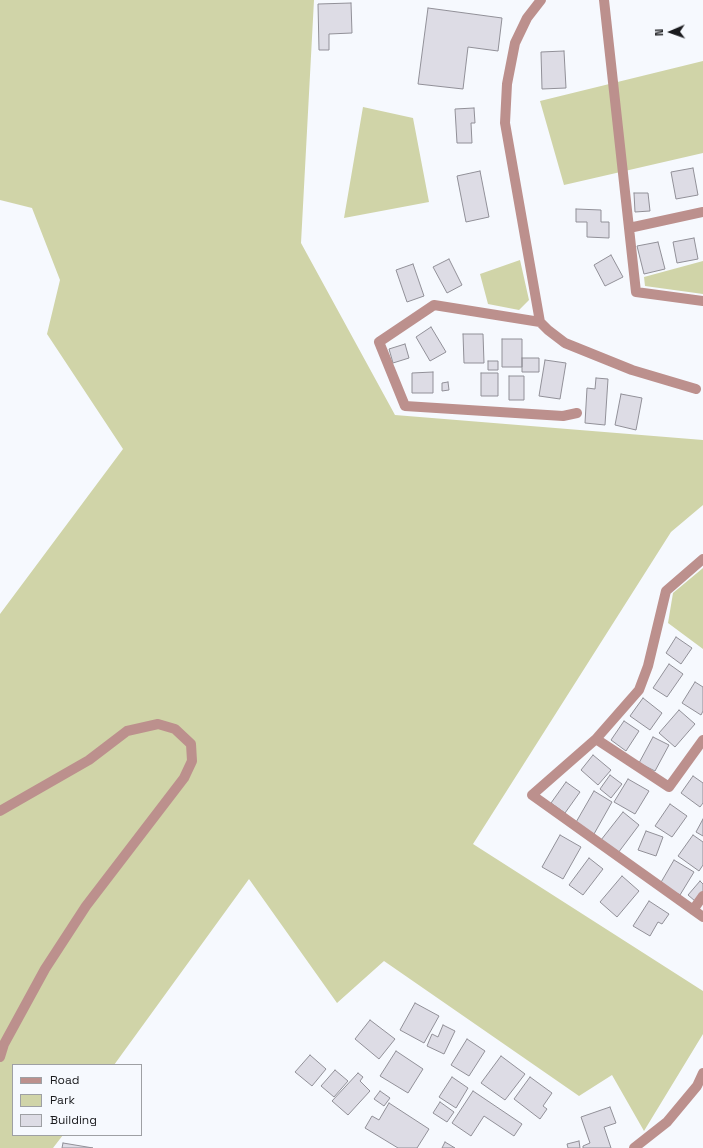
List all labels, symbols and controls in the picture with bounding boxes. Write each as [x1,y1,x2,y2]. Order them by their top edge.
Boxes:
north arrow [651,12,691,52]
text: N [652,28,666,36]
legend [12,1064,142,1136]
text: Road [50,1072,79,1088]
text: Park [50,1092,75,1108]
text: Building [50,1112,97,1128]

